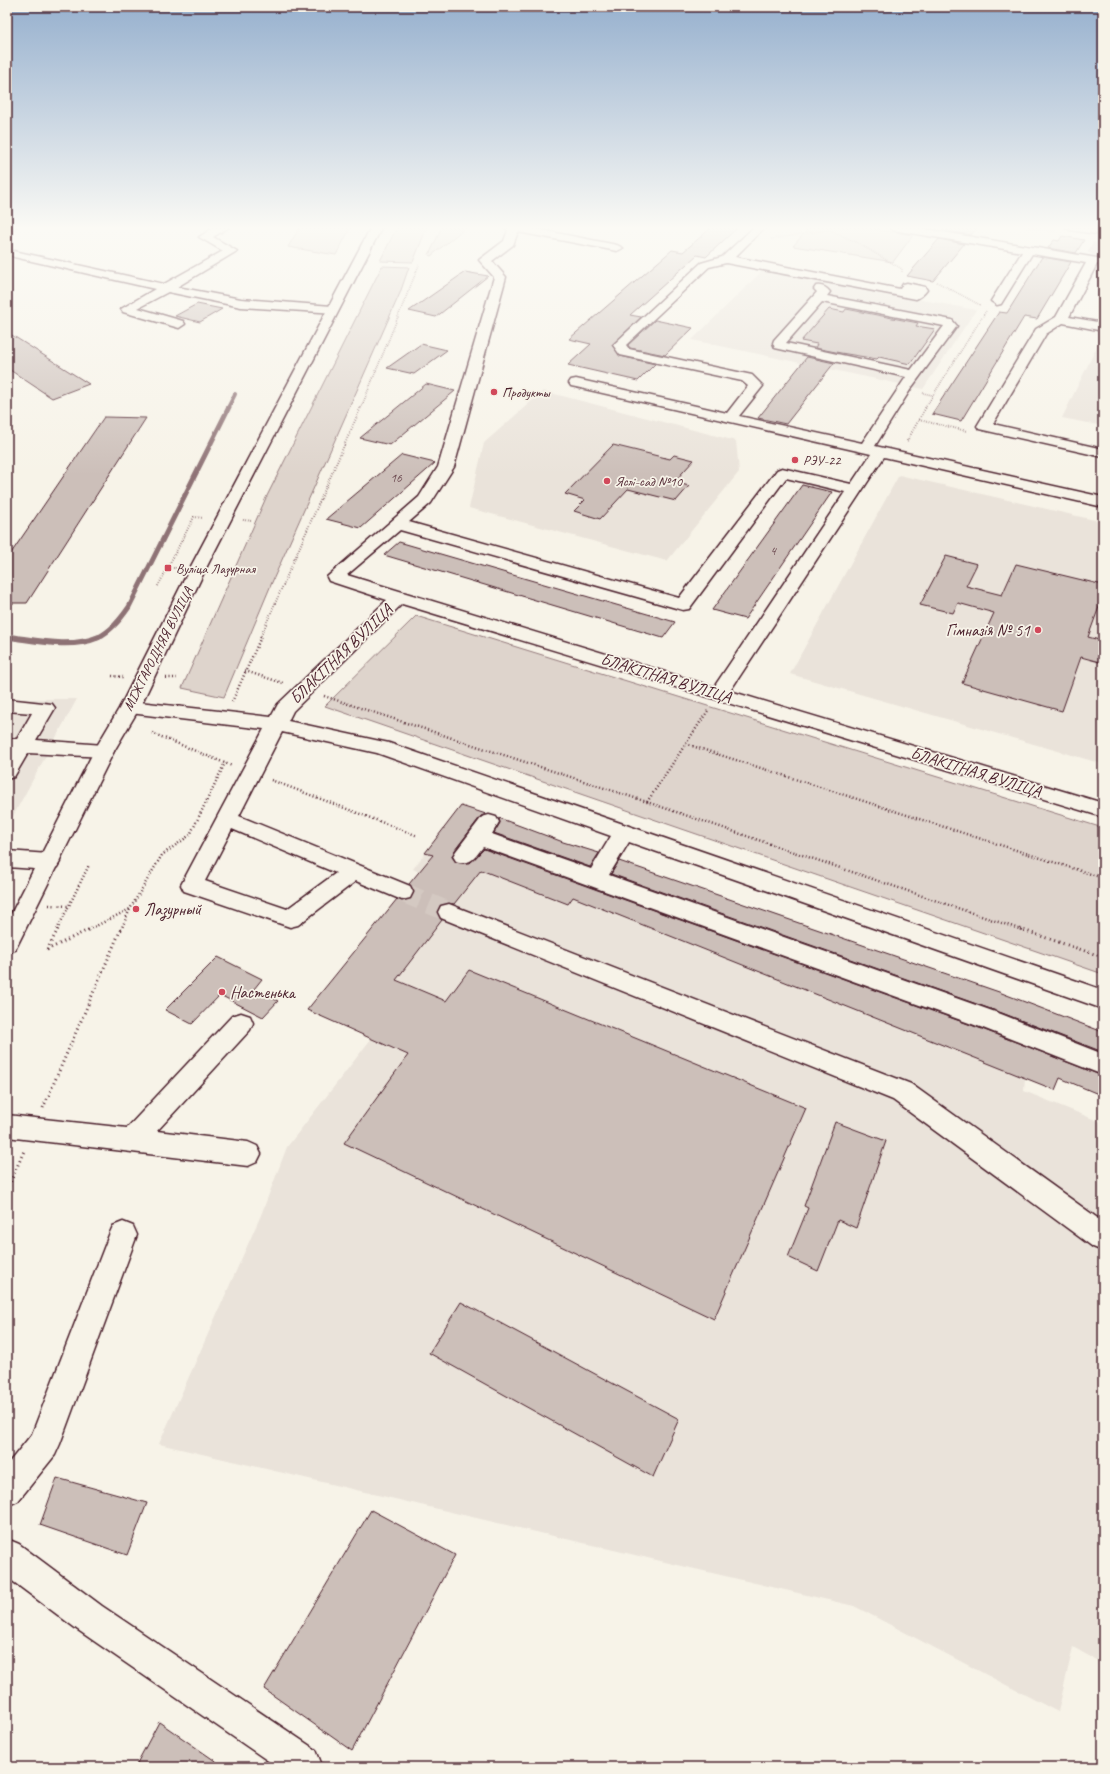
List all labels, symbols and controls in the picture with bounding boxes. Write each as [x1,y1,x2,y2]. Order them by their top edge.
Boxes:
place label: Продукты [502,384,551,401]
marker: Продукты [489,387,499,397]
place label: РЭУ-22 [803,452,842,469]
marker: РЭУ-22 [790,455,800,465]
house number: 16 [390,470,403,486]
place label: Яслі-сад №10 [615,473,684,490]
marker: Яслі-сад №10 [602,476,612,486]
house number: 4 [770,543,777,559]
place label: Вуліца Лазурная [176,560,257,577]
marker: Вуліца Лазурная [163,563,173,573]
street label: МІЖГАРОДНЯЯ ВУЛІЦА [119,584,197,714]
street label: БЛАКІТНАЯ ВУЛІЦА [285,599,398,708]
place label: Гімназія № 51 [946,620,1031,641]
marker: Гімназія № 51 [1033,625,1043,635]
street label: БЛАКІТНАЯ ВУЛІЦА [598,648,735,708]
street label: БЛАКІТНАЯ ВУЛІЦА [908,742,1045,802]
place label: Лазурный [144,899,202,921]
marker: Лазурный [131,904,141,914]
place label: Настенька [230,982,297,1003]
marker: Настенька [217,987,227,997]

